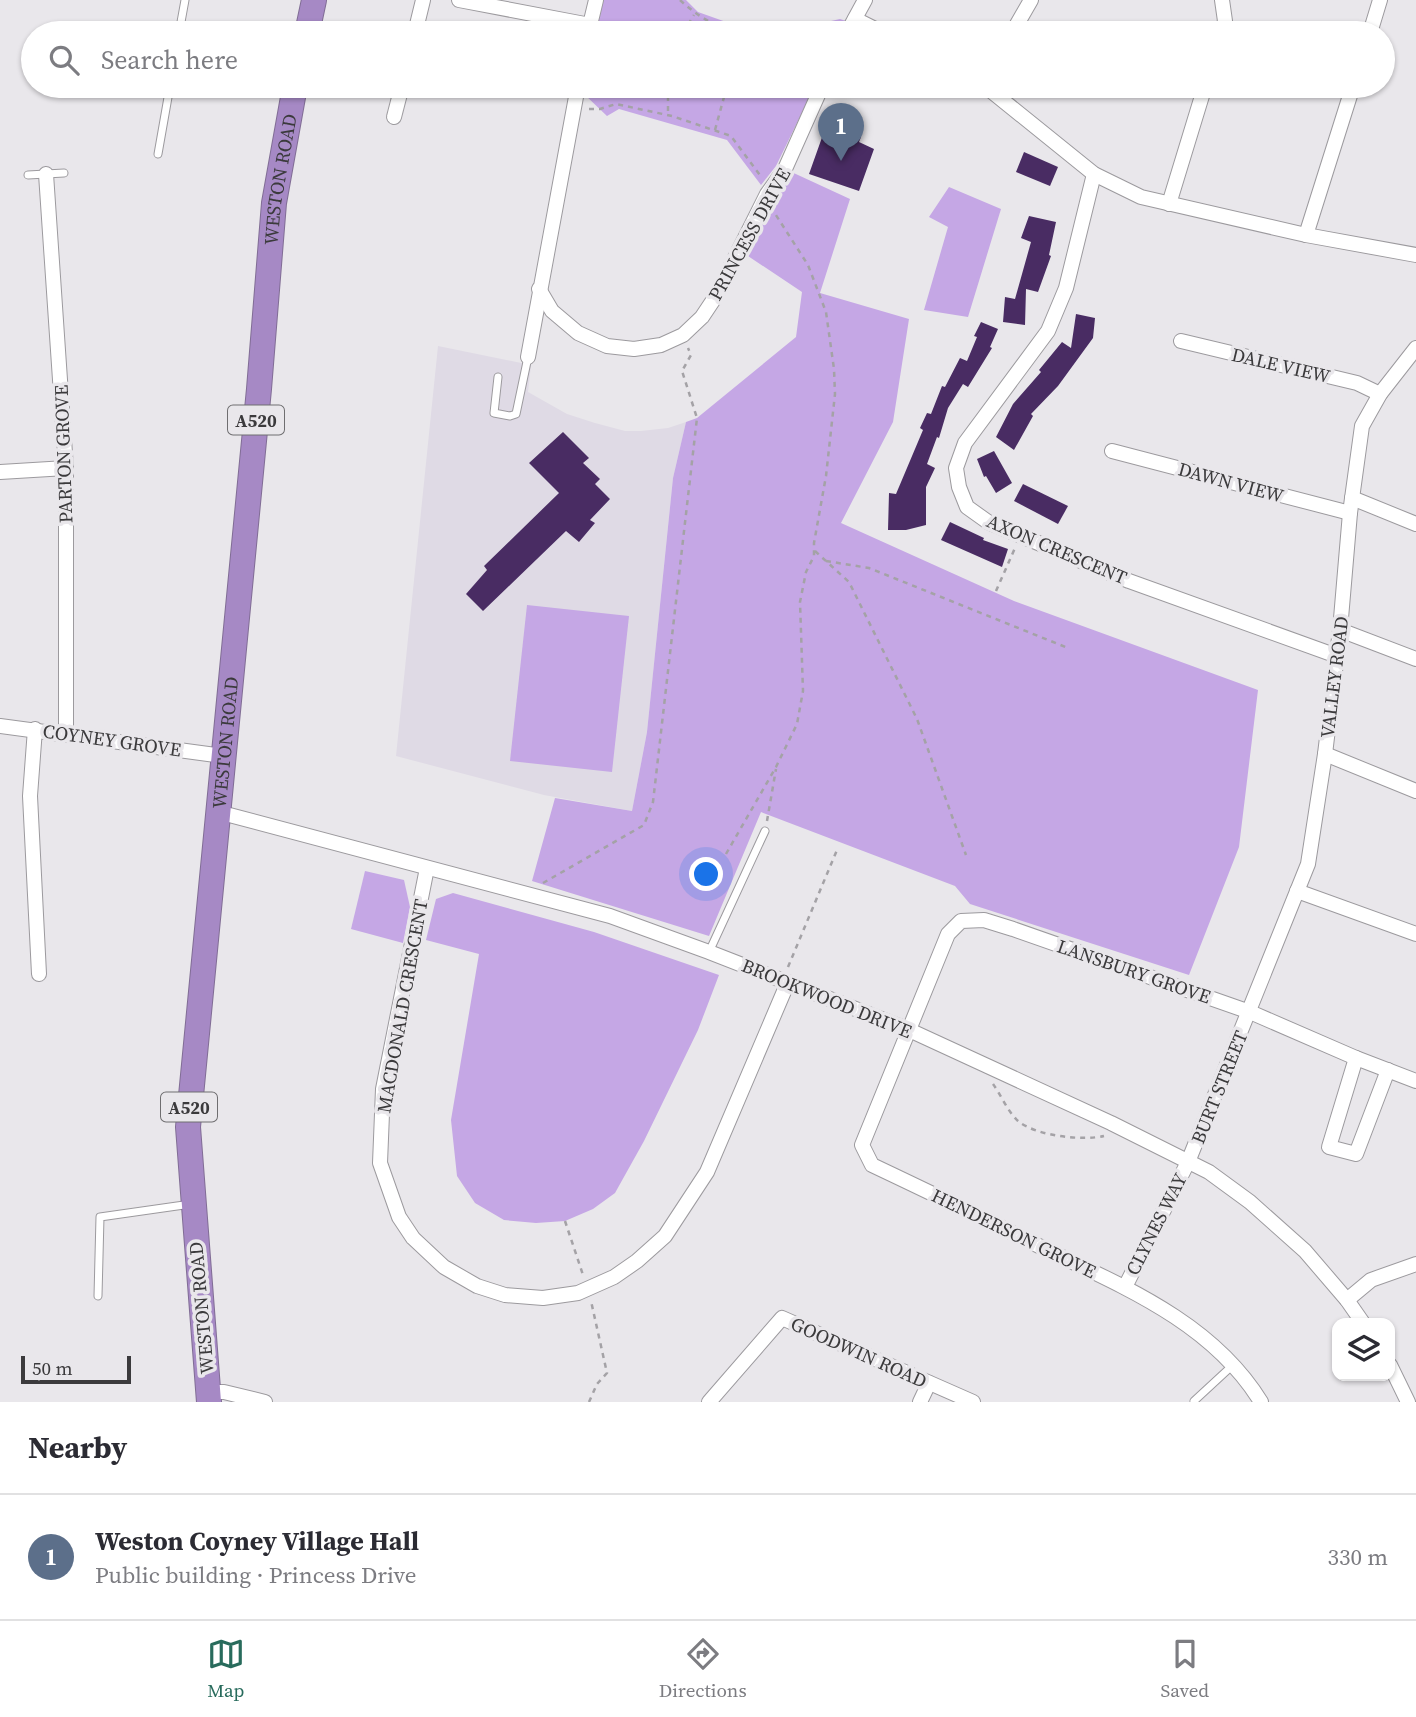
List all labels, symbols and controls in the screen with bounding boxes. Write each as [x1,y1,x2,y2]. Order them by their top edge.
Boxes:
search box [21,21,1395,98]
icon: search [45,41,83,79]
text: Search here [101,42,238,78]
pin: 1 [818,103,864,161]
street label: WESTON ROAD [258,112,303,246]
street label: PRINCESS DRIVE [702,163,796,305]
street label: DALE VIEW [1229,341,1334,389]
street label: PARTON GROVE [48,384,78,524]
road number: A520 [228,406,284,434]
street label: DAWN VIEW [1175,455,1287,509]
street label: AXON CRESCENT [983,508,1132,591]
street label: VALLEY ROAD [1314,615,1354,739]
street label: WESTON ROAD [206,675,244,810]
street label: COYNEY GROVE [41,717,183,763]
your location [689,857,723,891]
street label: MACDONALD CRESCENT [370,897,434,1115]
street label: LANSBURY GROVE [1054,933,1214,1009]
street label: BROOKWOOD DRIVE [738,952,916,1044]
street label: BURT STREET [1184,1026,1254,1147]
road number: A520 [161,1092,217,1122]
street label: CLYNES WAY [1119,1169,1193,1279]
street label: HENDERSON GROVE [927,1182,1101,1284]
street label: WESTON ROAD [182,1241,220,1375]
street label: GOODWIN ROAD [787,1310,931,1394]
map controls [1332,1318,1395,1381]
button: layers [1332,1318,1395,1381]
scale bar [21,1353,131,1385]
text: 50 m [32,1355,73,1381]
text: Nearby [28,1427,127,1468]
text: Weston Coyney Village Hall [95,1523,419,1559]
text: 1 [45,1541,57,1573]
text: 330 m [1327,1541,1388,1573]
text: Public building · Princess Drive [95,1559,416,1591]
tab: Map [207,1635,245,1703]
tab: Directions [659,1635,747,1703]
tab: Saved [1160,1635,1209,1703]

